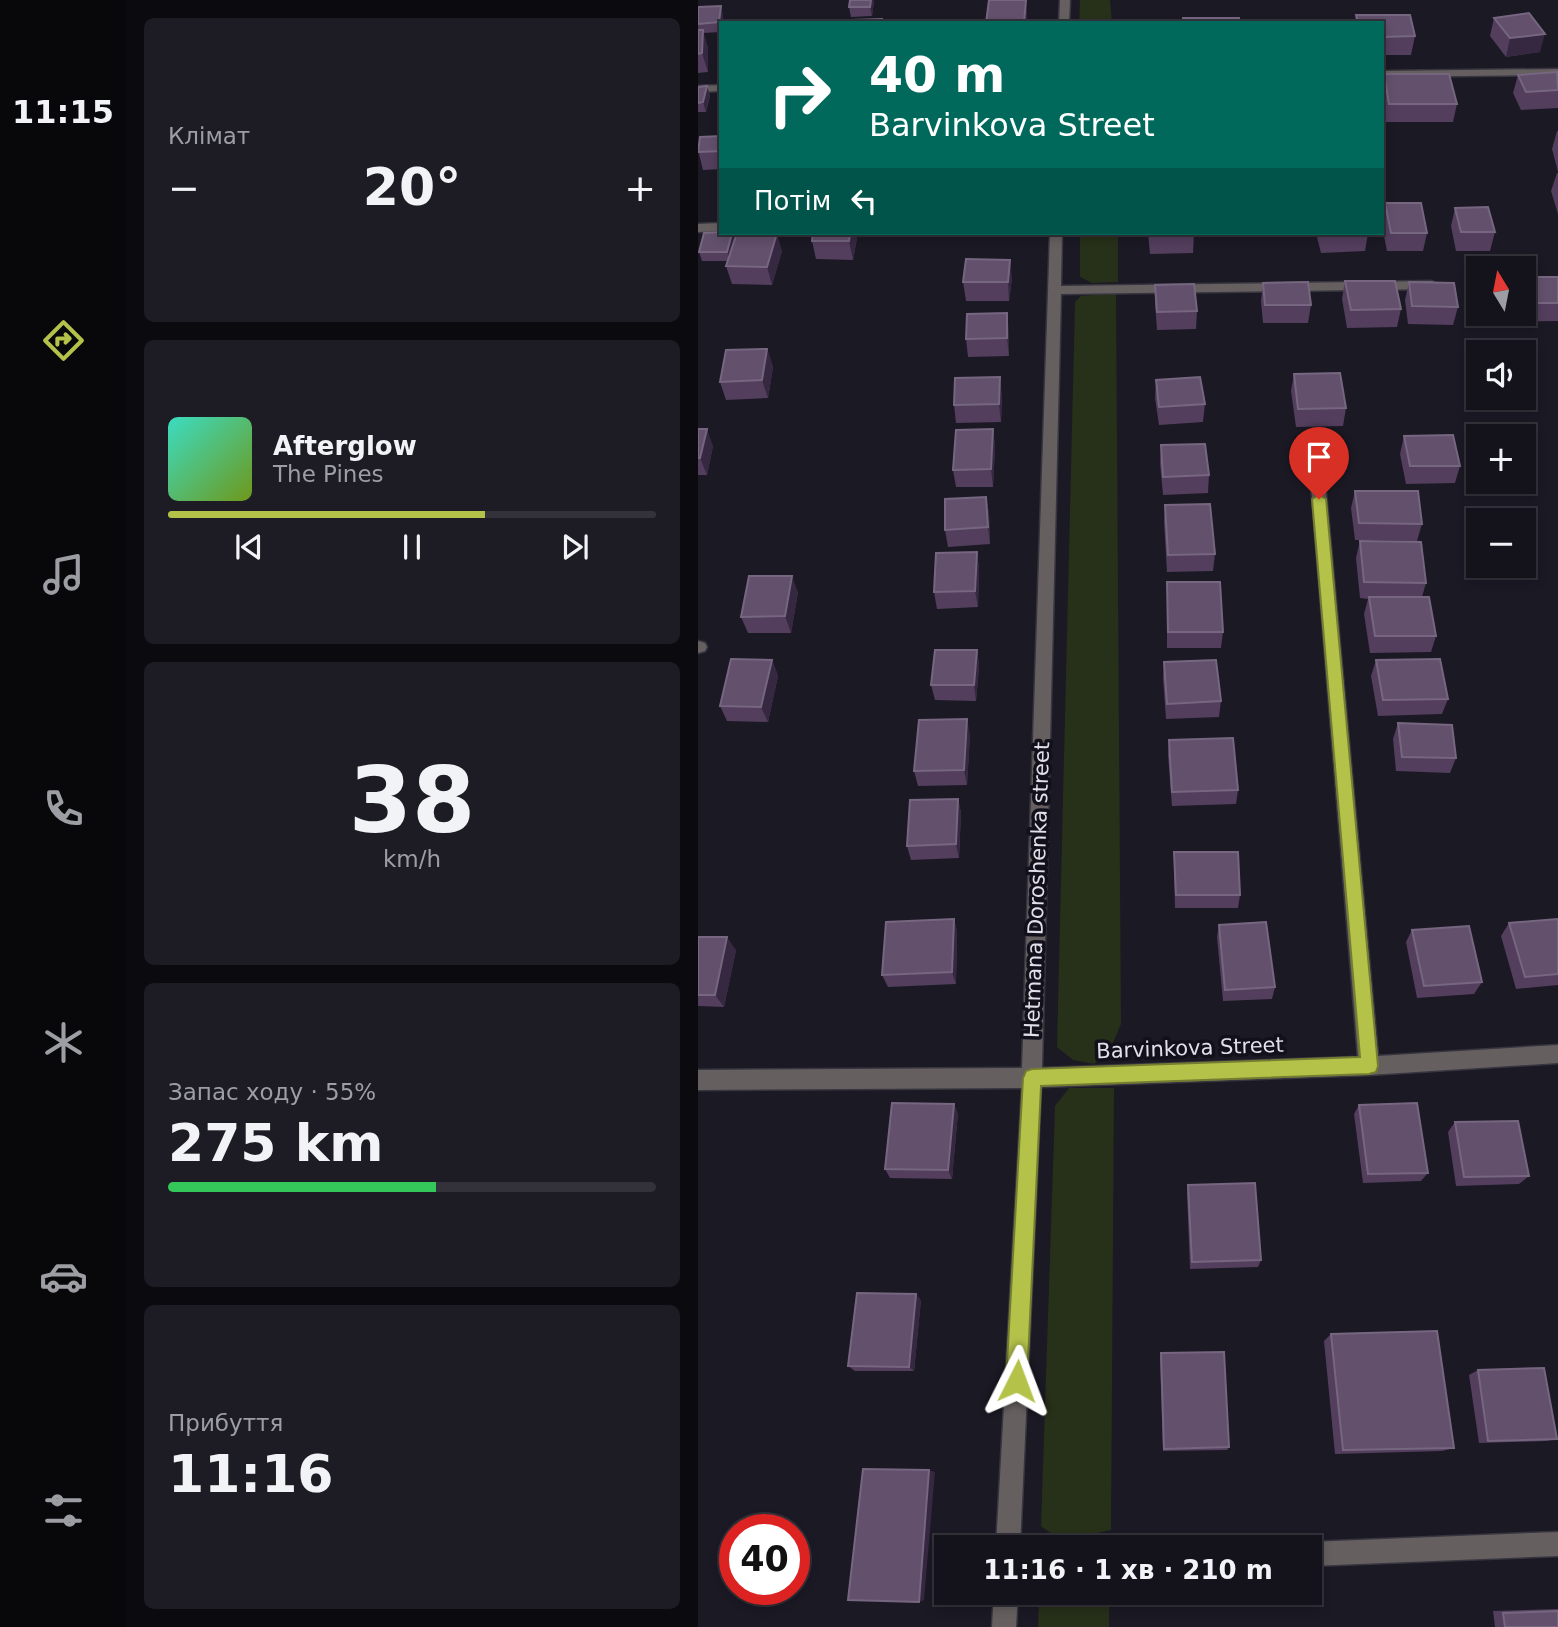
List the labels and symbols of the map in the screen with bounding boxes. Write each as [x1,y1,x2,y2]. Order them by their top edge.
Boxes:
north arrow [1466,256,1536,326]
pin [1289,427,1349,499]
street label: Hetmana Doroshenka street [1020,741,1054,1039]
street label: Barvinkova Street [1096,1033,1284,1063]
position arrow [980,1344,1054,1418]
speed limit sign: 40 [719,1514,810,1605]

